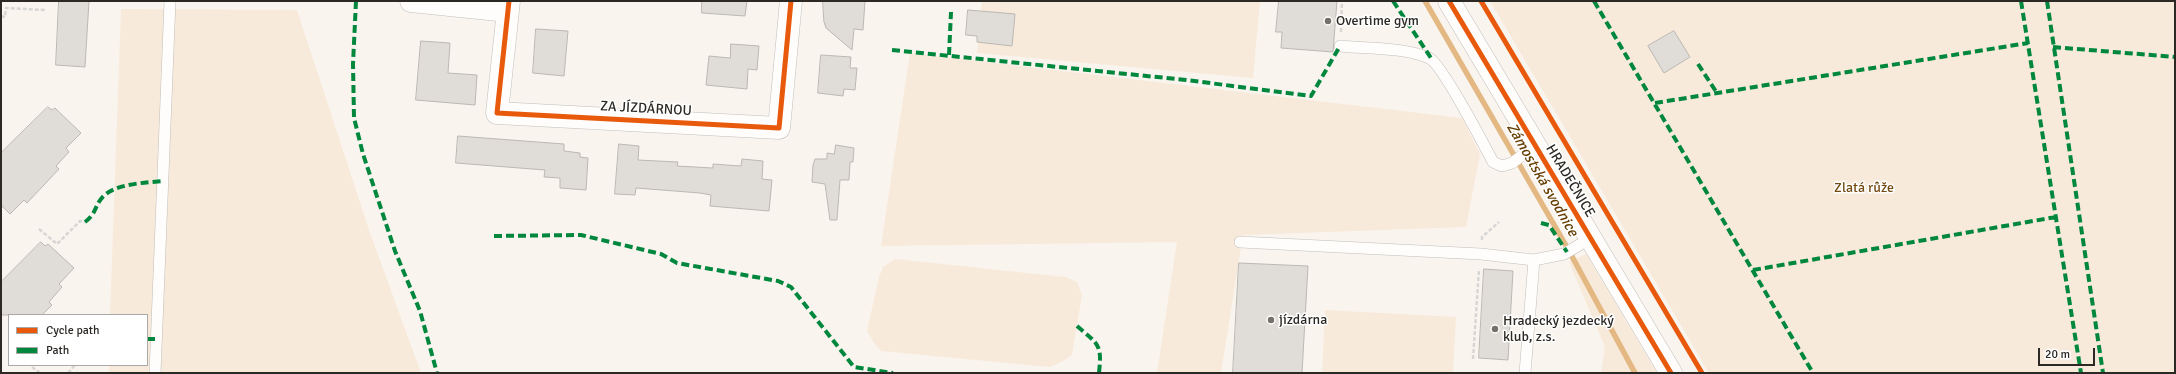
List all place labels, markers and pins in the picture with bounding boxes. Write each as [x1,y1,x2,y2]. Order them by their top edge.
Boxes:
place label: Overtime gym [1336,13,1419,29]
marker: Overtime gym [1323,16,1333,26]
place label: jízdárna [1279,312,1327,328]
place label: Hradecký jezdecký klub, z.s. [1503,313,1614,346]
marker: jízdárna [1266,315,1276,325]
marker: Hradecký jezdecký klub, z.s. [1490,324,1500,334]

